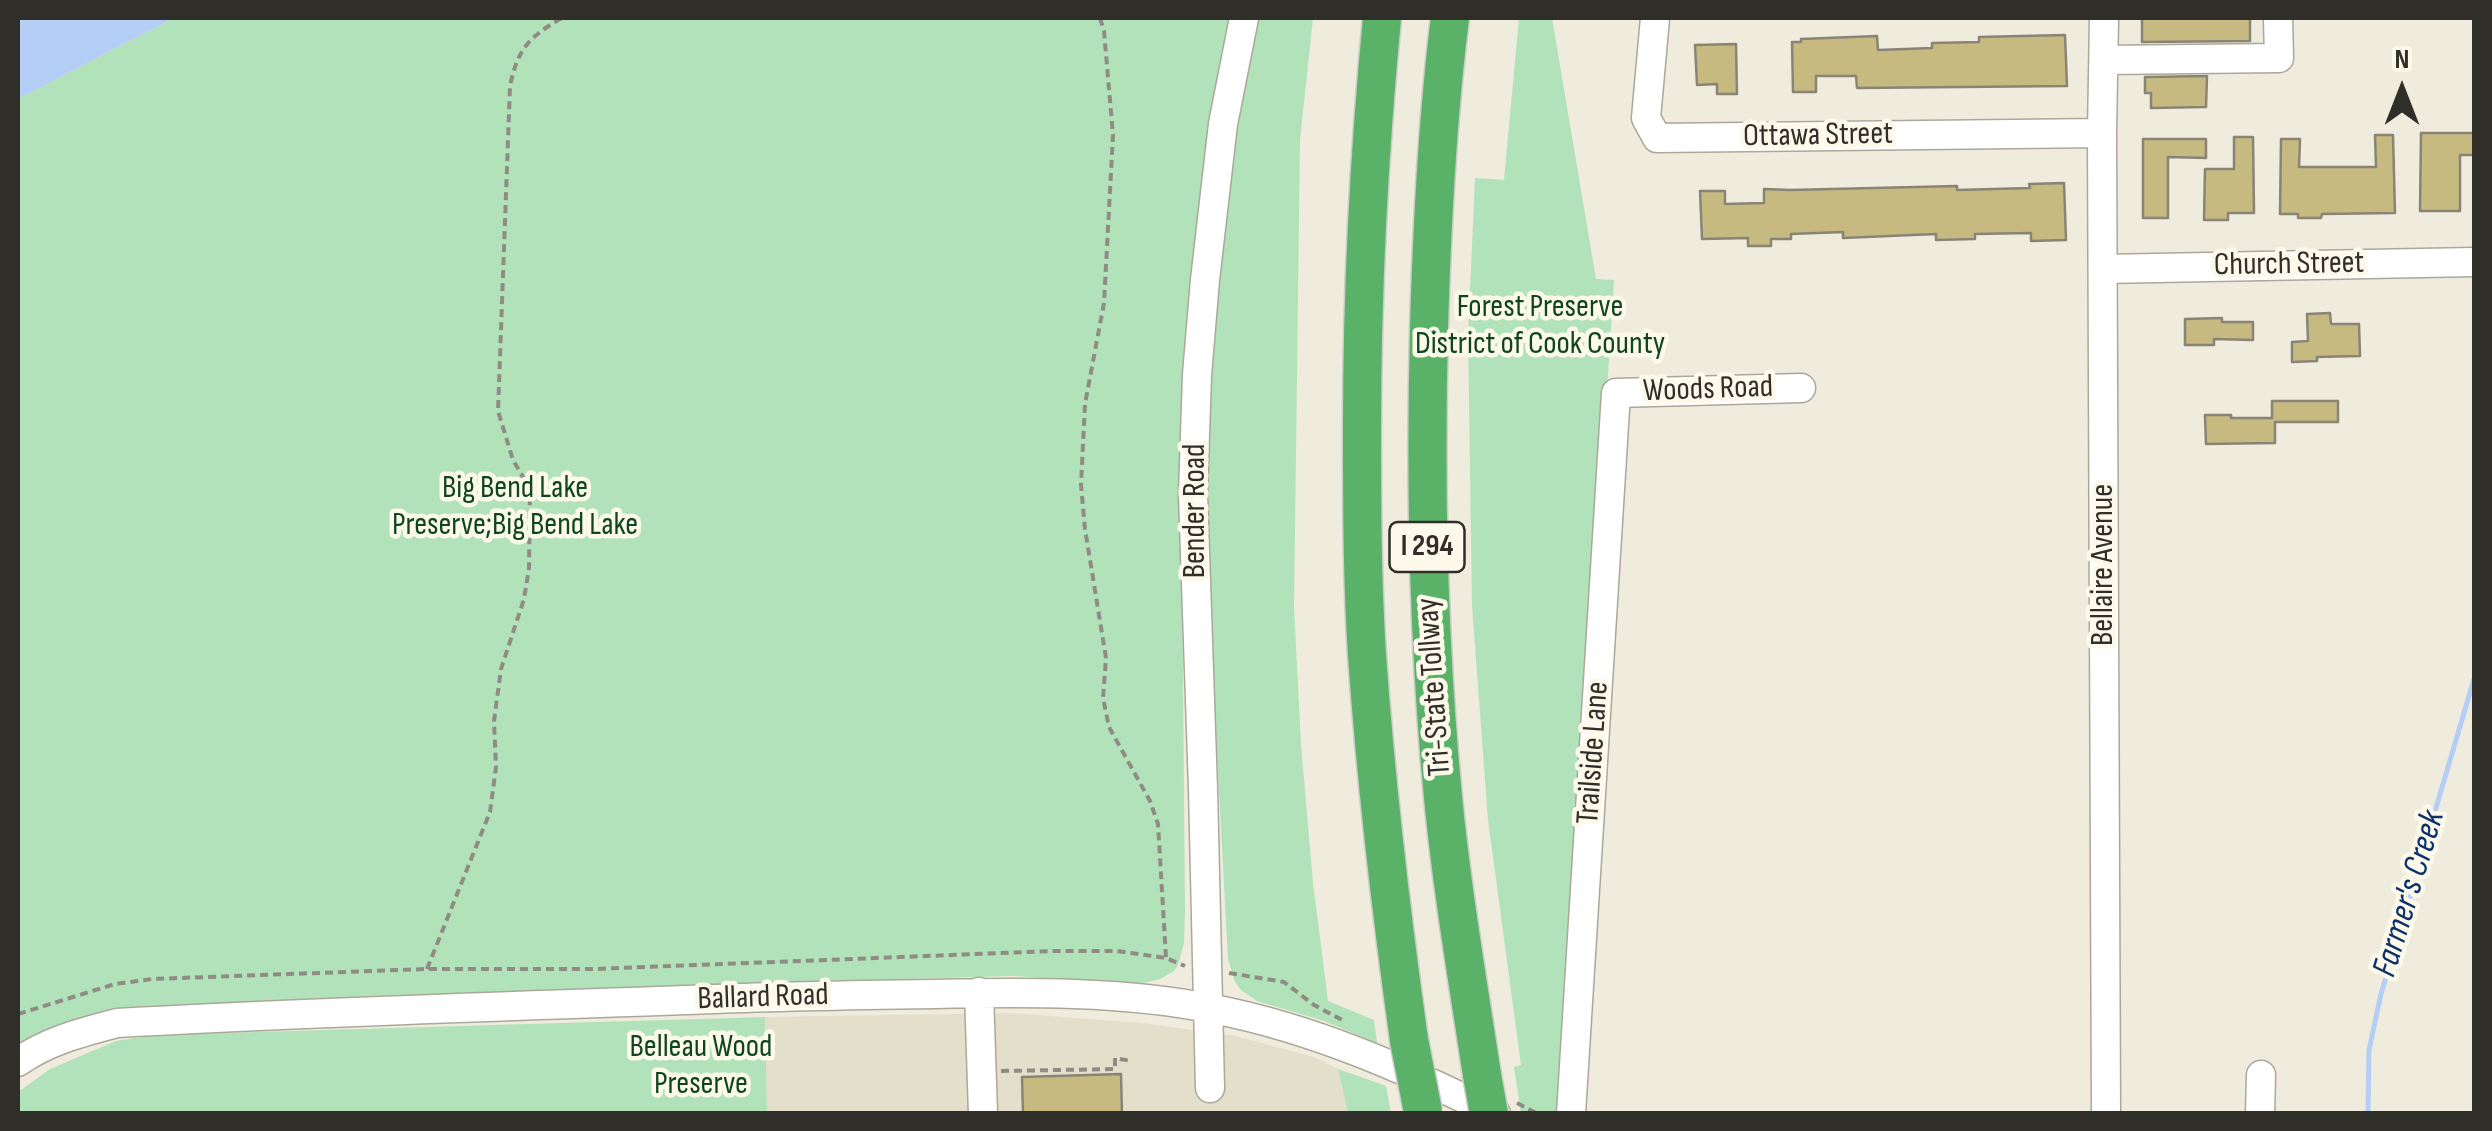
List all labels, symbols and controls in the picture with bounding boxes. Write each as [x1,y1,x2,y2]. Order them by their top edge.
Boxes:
north arrow [2352,40,2452,140]
text: N [2395,43,2409,76]
street label: Ottawa Street [1743,115,1893,157]
street label: Church Street [2213,244,2365,286]
park label: Forest Preserve District of Cook County [1415,289,1665,364]
street label: Woods Road [1642,369,1774,411]
street label: Bender Road [1177,444,1215,578]
park label: Big Bend Lake Preserve;Big Bend Lake [392,470,638,545]
street label: Bellaire Avenue [2085,484,2123,646]
road number: I 294 [1390,522,1464,572]
street label: Tri-State Tollway [1410,597,1460,777]
street label: Trailside Lane [1570,680,1618,826]
water label: Farmer's Creek [2365,806,2455,982]
street label: Ballard Road [697,977,829,1019]
park label: Belleau Wood Preserve [630,1029,772,1104]

